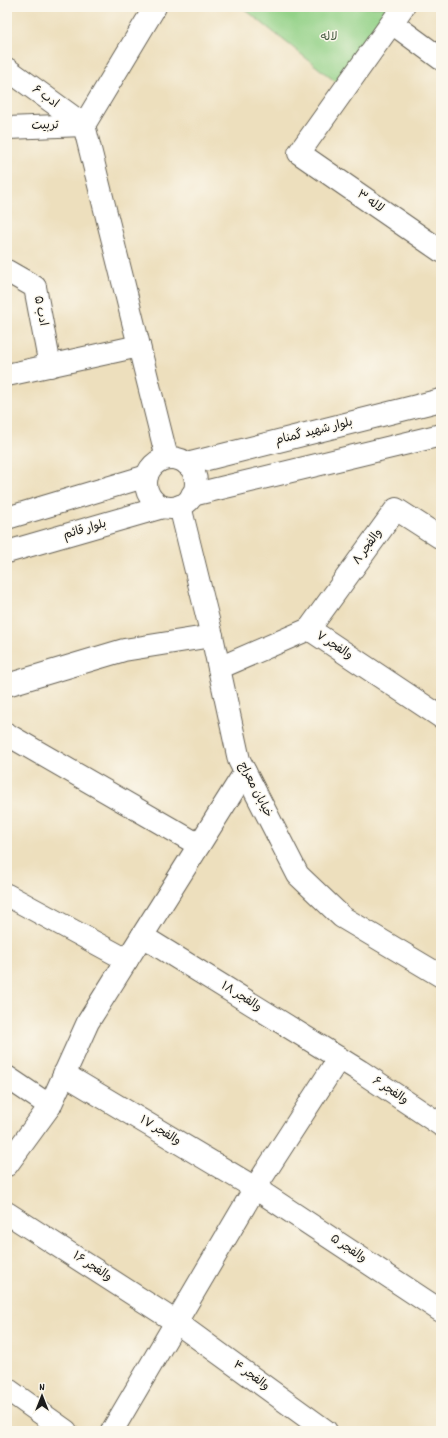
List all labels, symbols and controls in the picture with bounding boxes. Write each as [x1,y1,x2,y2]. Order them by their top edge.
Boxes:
park label: لاله [321,29,337,46]
street label: ادب ۶ [28,81,62,113]
street label: تربیت [31,117,59,135]
street label: لاله ۳ [353,187,387,217]
street label: ادب ۵ [29,294,51,328]
street label: بلوار شهید گمنام [273,414,355,450]
street label: بلوار قائم [62,516,108,544]
street label: والفجر ۸ [349,525,387,569]
street label: والفجر ۷ [312,628,356,664]
street label: خیابان معراج [234,759,276,821]
street label: والفجر ۱۸ [217,978,265,1016]
street label: والفجر ۶ [369,1073,411,1109]
street label: والفجر ۱۷ [136,1112,184,1150]
street label: والفجر ۵ [326,1231,370,1267]
street label: والفجر ۱۶ [69,1248,115,1286]
street label: والفجر ۴ [229,1357,273,1395]
north arrow [22,1376,62,1416]
text: N [39,1380,45,1396]

